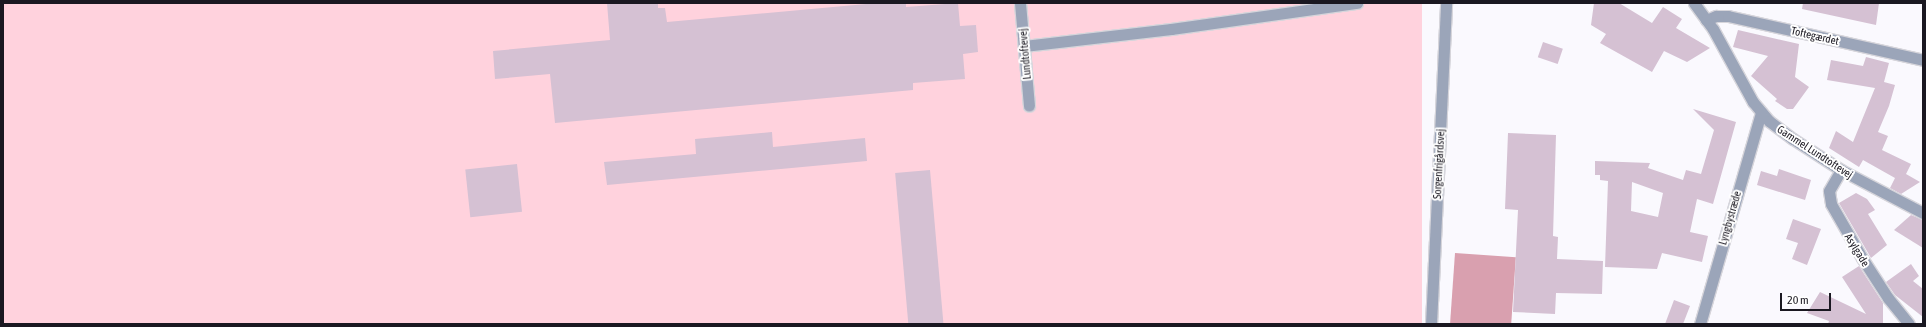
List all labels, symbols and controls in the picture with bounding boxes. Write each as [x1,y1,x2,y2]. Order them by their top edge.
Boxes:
street label: Toftegærdet [1790,24,1840,48]
street label: Lundtoftevej [1016,28,1034,80]
street label: Gammel Lundtoftevej [1775,123,1855,181]
street label: Sorgenfrigårdsvej [1431,129,1447,199]
street label: Lyngbystræde [1716,189,1744,247]
street label: Asylgade [1842,231,1872,269]
scale bar [1782,285,1833,311]
text: 20 m [1787,293,1809,307]

